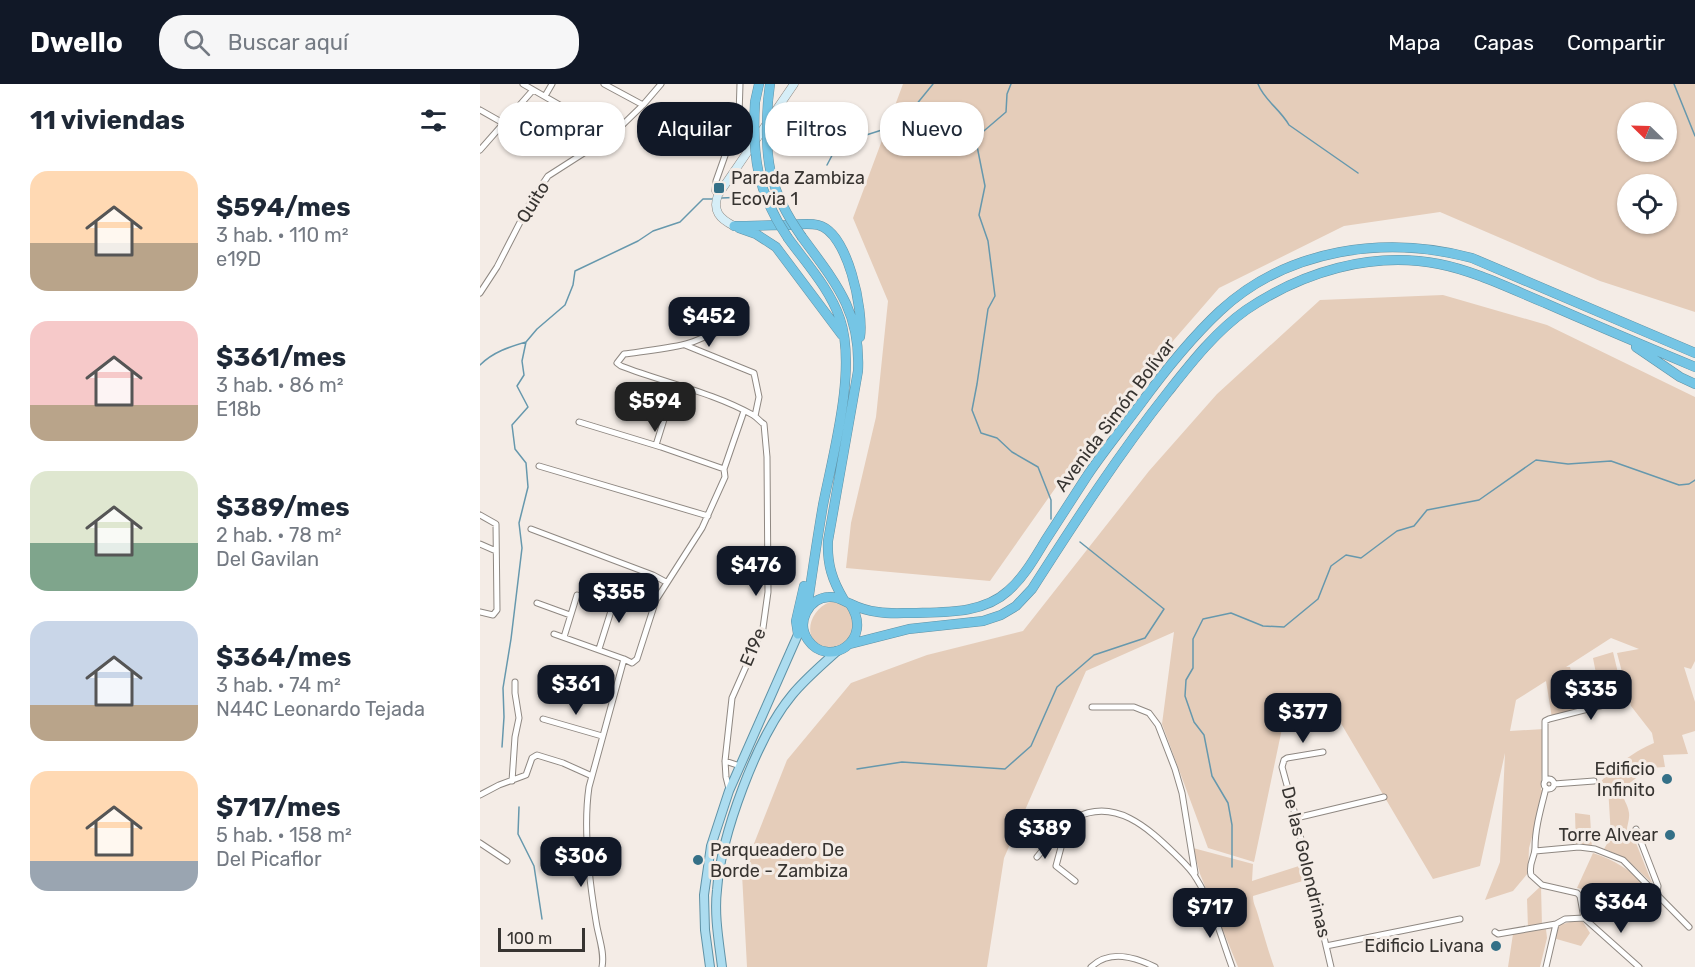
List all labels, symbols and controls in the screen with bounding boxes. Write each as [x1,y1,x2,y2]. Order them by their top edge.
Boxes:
search box [159,15,579,69]
text: Dwello [30,26,123,59]
icon: search [180,26,213,59]
text: Buscar aquí [228,29,348,56]
text: Mapa [1388,30,1441,55]
text: Capas [1474,30,1534,55]
text: Compartir [1567,30,1665,55]
chip: Comprar [498,102,625,156]
chip: Alquilar [637,102,753,156]
chip: Filtros [765,102,868,156]
chip: Nuevo [880,102,984,156]
north arrow [1617,102,1677,162]
map controls [1617,102,1677,234]
icon: filters [417,104,450,137]
text: 11 viviendas [30,105,185,136]
place label: Parada Zambiza Ecovia 1 [731,167,865,210]
button: locate [1617,174,1677,234]
street label: Quito [512,177,554,227]
marker: Parada Zambiza Ecovia 1 [712,181,726,195]
text: $594/mes [216,192,351,223]
icon: home [78,195,150,267]
text: 3 hab. · 110 m² [216,223,349,247]
text: e19D [216,247,261,271]
pin: $452 [673,297,745,348]
text: $452 [683,304,735,328]
street label: Avenida Simón Bolívar [1050,334,1180,496]
text: $361/mes [216,342,346,373]
icon: home [78,345,150,417]
text: 3 hab. · 86 m² [216,373,344,397]
pin: $594 [619,382,691,433]
text: $594 [629,389,681,413]
text: E18b [216,397,261,421]
text: $389/mes [216,492,350,523]
icon: home [78,495,150,567]
text: 2 hab. · 78 m² [216,523,342,547]
pin: $476 [720,546,792,597]
text: Del Gavilan [216,547,319,571]
text: $476 [731,553,781,577]
pin: $355 [583,573,655,624]
text: $355 [593,580,645,604]
street label: E19e [735,625,771,669]
text: $364/mes [216,642,351,673]
icon: home [78,645,150,717]
pin: $361 [540,665,612,716]
pin: $335 [1555,670,1627,721]
text: $361 [551,672,601,696]
text: 3 hab. · 74 m² [216,673,341,697]
text: $335 [1565,677,1617,701]
pin: $377 [1267,693,1339,744]
text: N44C Leonardo Tejada [216,697,425,721]
text: $377 [1278,700,1328,724]
place label: Edificio Infinito [1595,758,1655,801]
marker: Edificio Infinito [1660,772,1674,786]
street label: De las Golondrinas [1277,784,1335,940]
text: $717/mes [216,792,341,823]
icon: home [78,795,150,867]
pin: $389 [1009,809,1081,860]
text: $389 [1019,816,1071,840]
text: 5 hab. · 158 m² [216,823,352,847]
place label: Torre Alvear [1559,824,1658,846]
marker: Torre Alvear [1663,828,1677,842]
pin: $306 [545,837,617,888]
place label: Parqueadero De Borde - Zambiza [710,839,848,882]
text: $306 [554,844,608,868]
text: Del Picaflor [216,847,321,871]
marker: Parqueadero De Borde - Zambiza [691,853,705,867]
pin: $364 [1585,883,1657,934]
pin: $717 [1174,888,1246,939]
text: $364 [1594,890,1648,914]
text: $717 [1187,895,1233,919]
scale bar [498,925,585,952]
text: 100 m [507,929,552,948]
place label: Edificio Livana [1364,935,1484,957]
marker: Edificio Livana [1489,939,1503,953]

